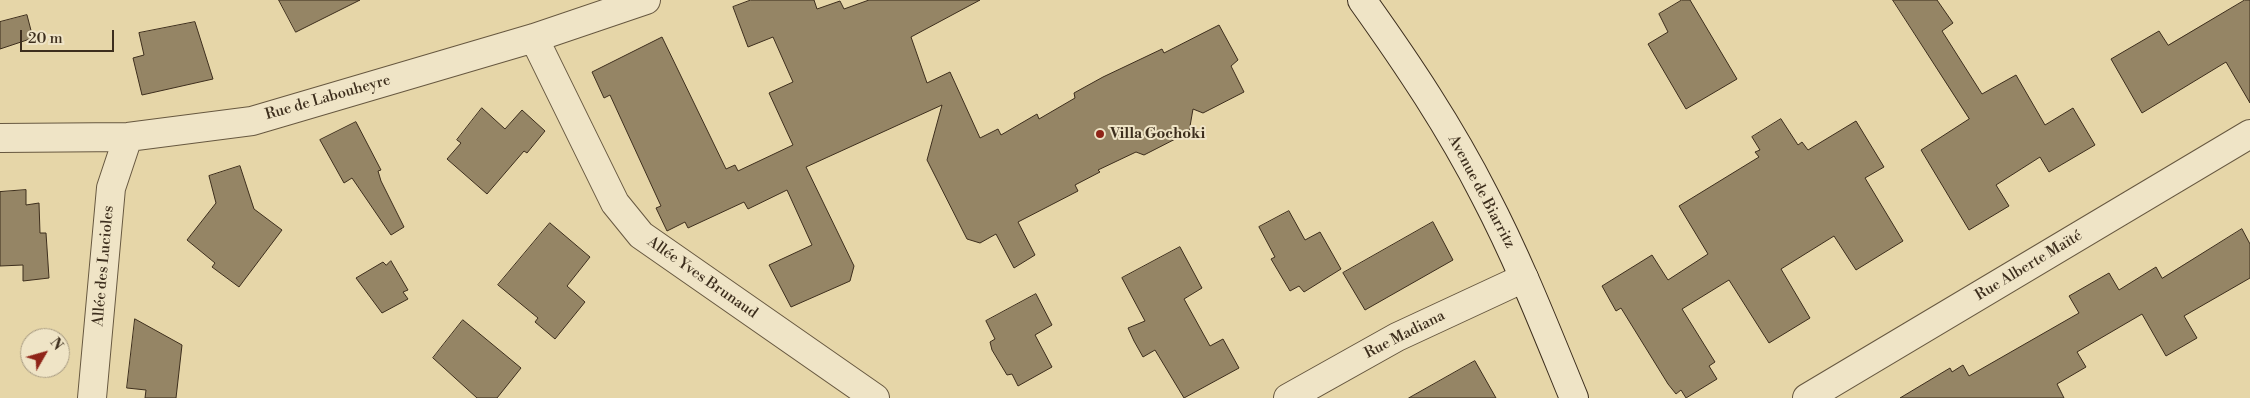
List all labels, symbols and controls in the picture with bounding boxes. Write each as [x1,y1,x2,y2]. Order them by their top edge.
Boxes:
scale bar [22,20,116,52]
text: 20 m [28,29,63,48]
street label: Rue de Labouheyre [263,72,393,124]
place label: Villa Gochoki [1110,125,1205,143]
marker: Villa Gochoki [1094,128,1106,140]
street label: Avenue de Biarritz [1444,132,1518,252]
street label: Allée des Lucioles [90,205,118,327]
street label: Rue Alberte Maïté [1972,227,2086,305]
street label: Allée Yves Brunaud [643,233,761,323]
street label: Rue Madiana [1362,307,1448,363]
north arrow [20,328,70,378]
text: N [46,334,67,354]

